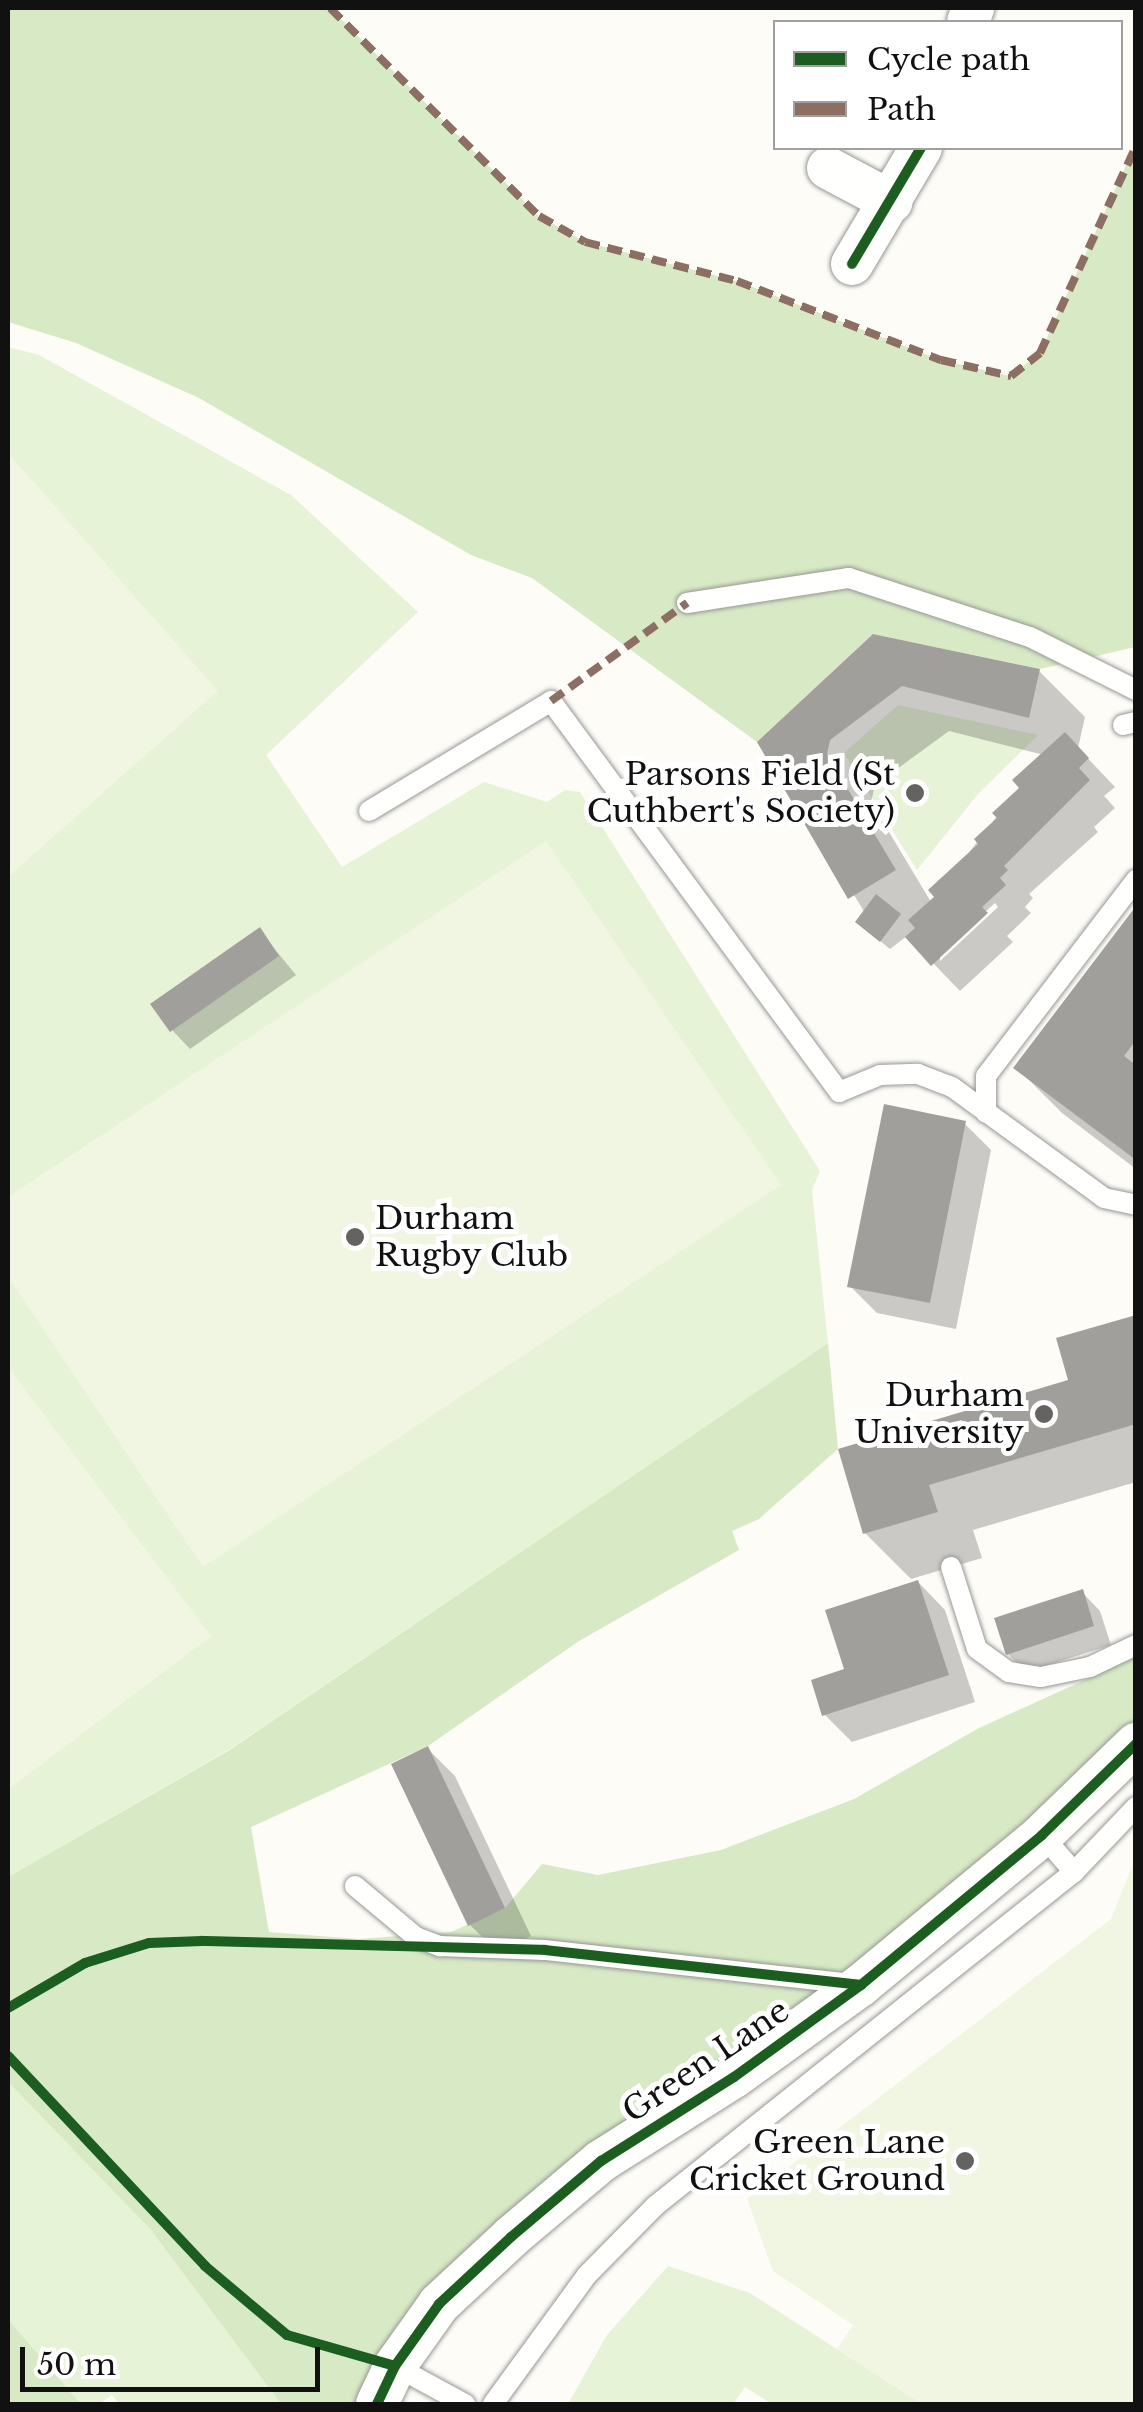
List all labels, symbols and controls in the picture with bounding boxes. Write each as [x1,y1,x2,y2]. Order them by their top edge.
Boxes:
legend [773,20,1123,150]
text: Cycle path [867,41,1030,78]
text: Path [867,91,936,128]
place label: Parsons Field (St Cuthbert's Society) [587,756,895,831]
marker: Parsons Field (St Cuthbert's Society) [904,782,926,804]
place label: Durham Rugby Club [375,1200,569,1275]
marker: Durham Rugby Club [344,1226,366,1248]
place label: Durham University [854,1377,1024,1452]
marker: Durham University [1033,1403,1055,1425]
street label: Green Lane [616,1991,796,2131]
place label: Green Lane Cricket Ground [689,2124,945,2199]
marker: Green Lane Cricket Ground [954,2150,976,2172]
scale bar [25,2327,325,2389]
text: 50 m [37,2346,116,2383]

